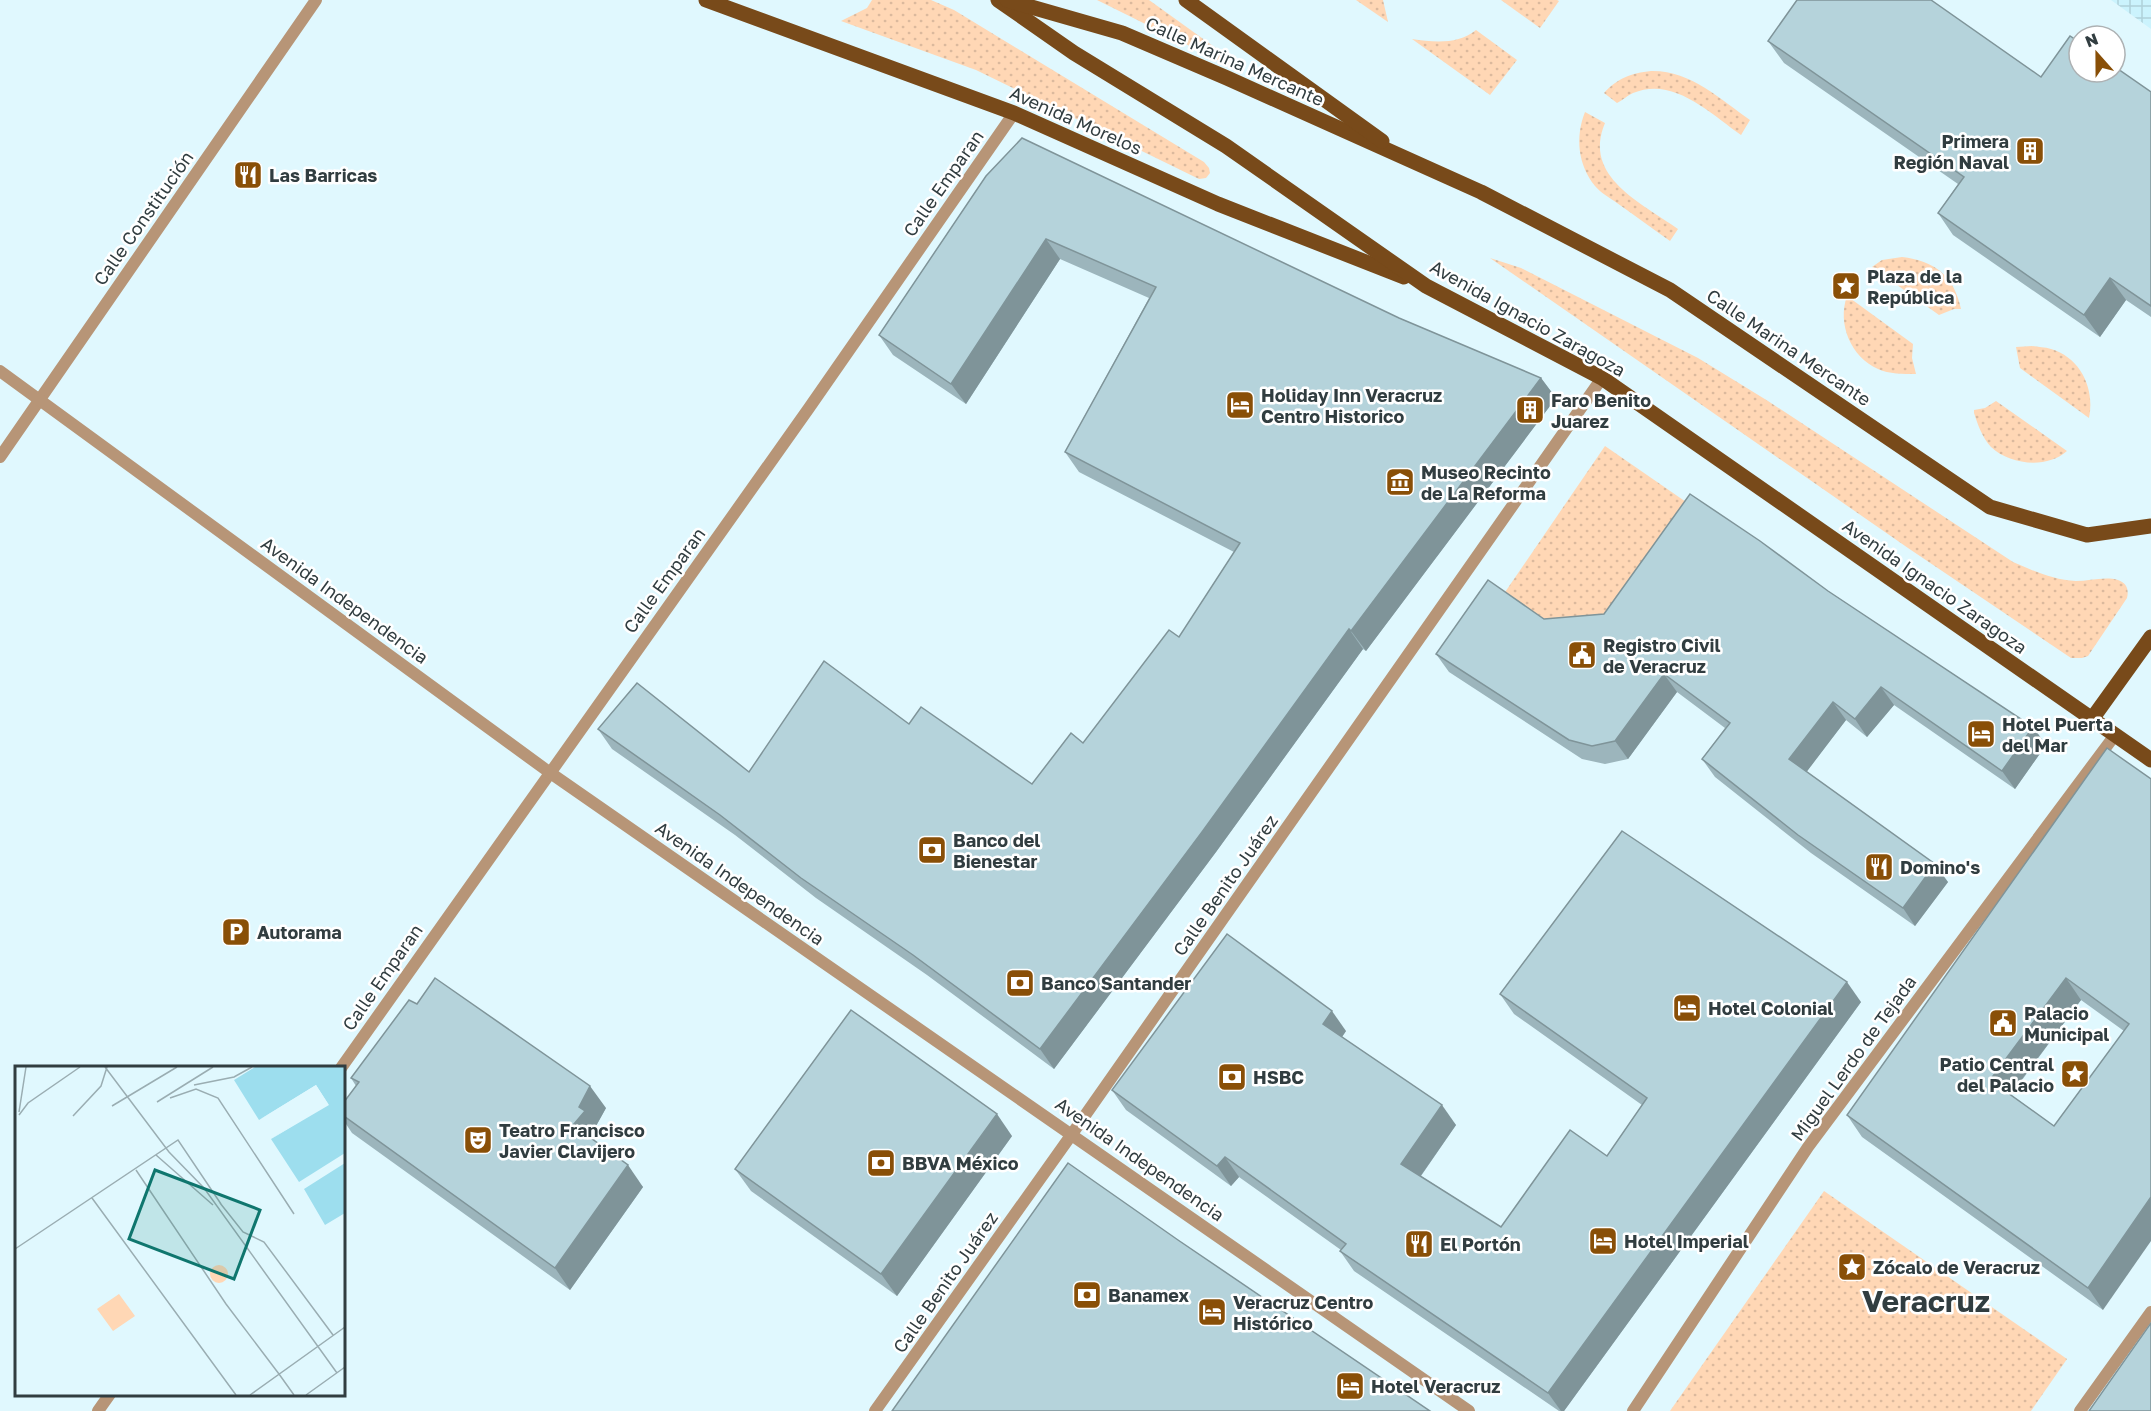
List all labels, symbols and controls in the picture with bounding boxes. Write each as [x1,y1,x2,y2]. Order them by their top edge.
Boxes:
street label: Calle Marina Mercante [1142,12,1328,110]
north arrow [2067,24,2127,84]
text: N [2082,28,2101,52]
street label: Avenida Morelos [1007,81,1145,159]
street label: Calle Emparan [898,126,988,240]
place label: Primera Región Naval [1893,130,2009,173]
building icon: Primera Región Naval [2014,135,2046,167]
street label: Calle Constitución [88,147,198,289]
restaurant icon: Las Barricas [232,159,264,191]
place label: Las Barricas [269,164,377,186]
street label: Avenida Ignacio Zaragoza [1427,255,1629,381]
place label: Plaza de la República [1867,265,1962,308]
place icon: Plaza de la República [1830,270,1862,302]
street label: Calle Marina Mercante [1703,284,1875,410]
place label: Holiday Inn Veracruz Centro Historico [1261,384,1442,427]
hotel icon: Holiday Inn Veracruz Centro Historico [1224,389,1256,421]
place label: Faro Benito Juarez [1551,389,1651,432]
building icon: Faro Benito Juarez [1514,394,1546,426]
place label: Museo Recinto de La Reforma [1421,461,1551,504]
museum icon: Museo Recinto de La Reforma [1384,466,1416,498]
street label: Avenida Ignacio Zaragoza [1839,514,2031,658]
street label: Calle Emparan [618,523,710,637]
street label: Avenida Independencia [257,532,433,668]
place label: Registro Civil de Veracruz [1603,634,1721,677]
public building icon: Registro Civil de Veracruz [1566,639,1598,671]
place label: Hotel Puerta del Mar [2002,713,2113,756]
hotel icon: Hotel Puerta del Mar [1965,718,1997,750]
street label: Calle Benito Juárez [1168,810,1282,960]
street label: Avenida Independencia [651,816,829,950]
place label: Banco del Bienestar [953,829,1040,872]
bank icon: Banco del Bienestar [916,834,948,866]
restaurant icon: Domino's [1863,851,1895,883]
place label: Domino's [1900,856,1980,878]
parking icon: Autorama [220,916,252,948]
street label: Calle Emparan [337,920,427,1034]
place label: Autorama [257,921,342,943]
bank icon: Banco Santander [1004,967,1036,999]
street label: Miguel Lerdo de Tejada [1786,971,1920,1145]
place label: Banco Santander [1041,972,1191,994]
hotel icon: Hotel Colonial [1671,992,1703,1024]
place label: Hotel Colonial [1708,997,1833,1019]
place label: Palacio Municipal [2024,1002,2109,1045]
public building icon: Palacio Municipal [1987,1007,2019,1039]
place label: Patio Central del Palacio [1940,1053,2054,1096]
place icon: Patio Central del Palacio [2059,1058,2091,1090]
bank icon: HSBC [1216,1061,1248,1093]
inset map [15,1066,345,1396]
place label: HSBC [1253,1066,1304,1088]
street label: Avenida Independencia [1051,1092,1229,1226]
place label: Teatro Francisco Javier Clavijero [499,1119,645,1162]
theatre icon: Teatro Francisco Javier Clavijero [462,1124,494,1156]
bank icon: BBVA México [865,1147,897,1179]
place label: BBVA México [902,1152,1019,1174]
street label: Calle Benito Juárez [888,1207,1002,1357]
hotel icon: Hotel Imperial [1587,1225,1619,1257]
restaurant icon: El Portón [1403,1228,1435,1260]
place label: Hotel Imperial [1624,1230,1749,1252]
place label: El Portón [1440,1233,1521,1255]
place icon: Zócalo de Veracruz [1836,1251,1868,1283]
place label: Zócalo de Veracruz [1873,1256,2040,1278]
bank icon: Banamex [1071,1279,1103,1311]
district label: Veracruz [1862,1283,1990,1319]
place label: Banamex [1108,1284,1189,1306]
place label: Veracruz Centro Histórico [1233,1291,1374,1334]
hotel icon: Veracruz Centro Histórico [1196,1296,1228,1328]
hotel icon: Hotel Veracruz [1334,1370,1366,1402]
place label: Hotel Veracruz [1371,1375,1501,1397]

